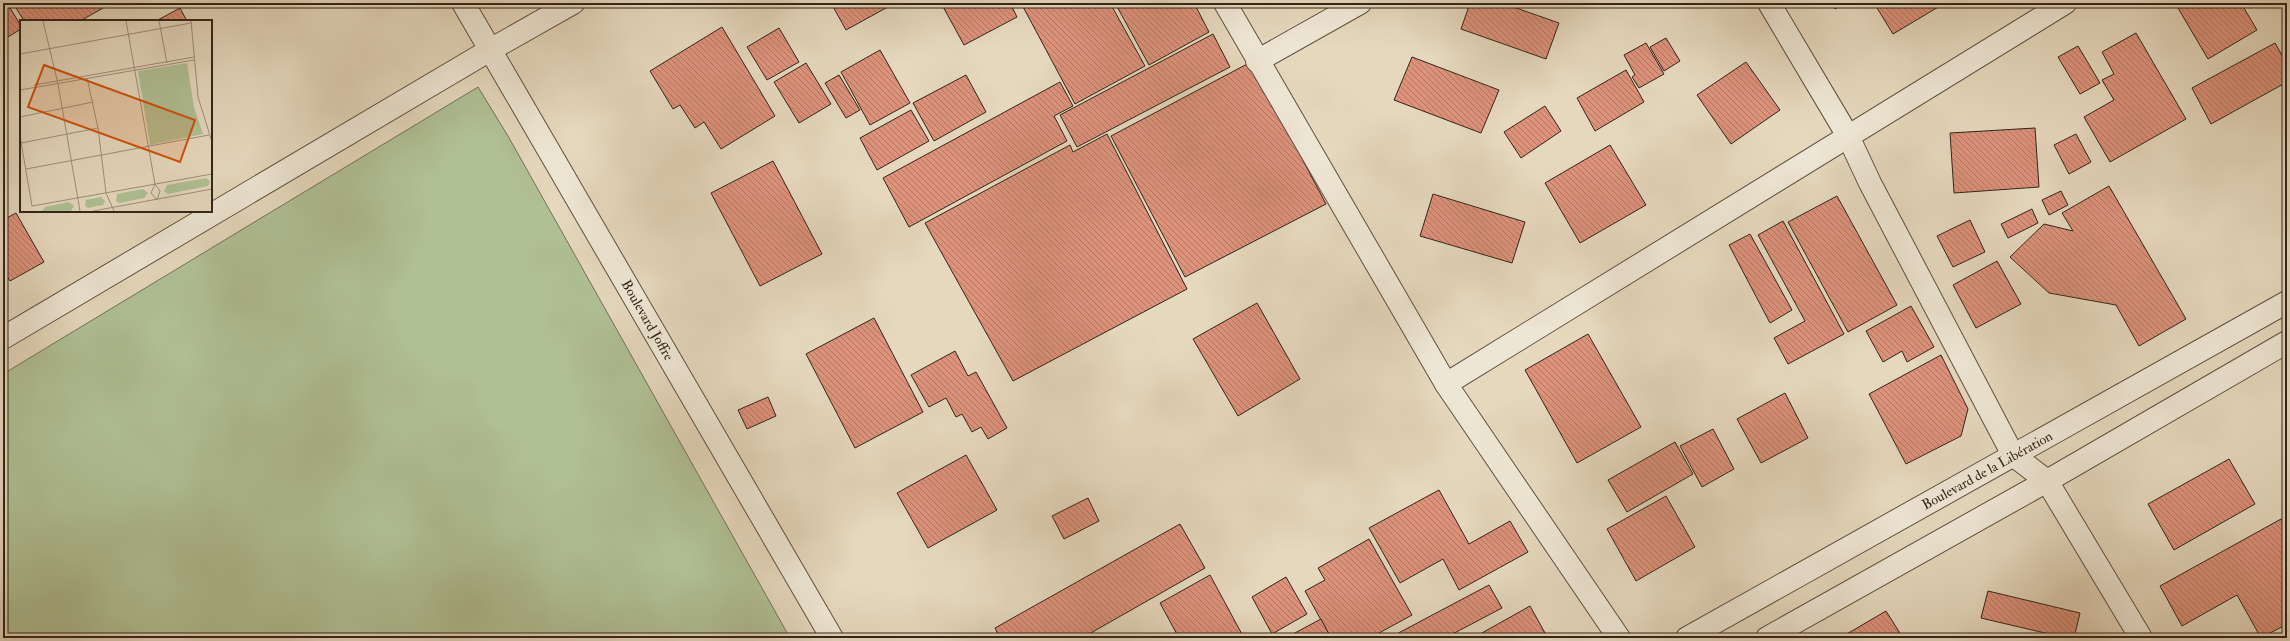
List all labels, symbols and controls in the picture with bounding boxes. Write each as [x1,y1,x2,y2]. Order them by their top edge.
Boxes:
inset map [20,20,212,212]
street label: Boulevard Joffre [618,277,678,364]
street label: Boulevard de la Libération [1919,427,2056,513]

